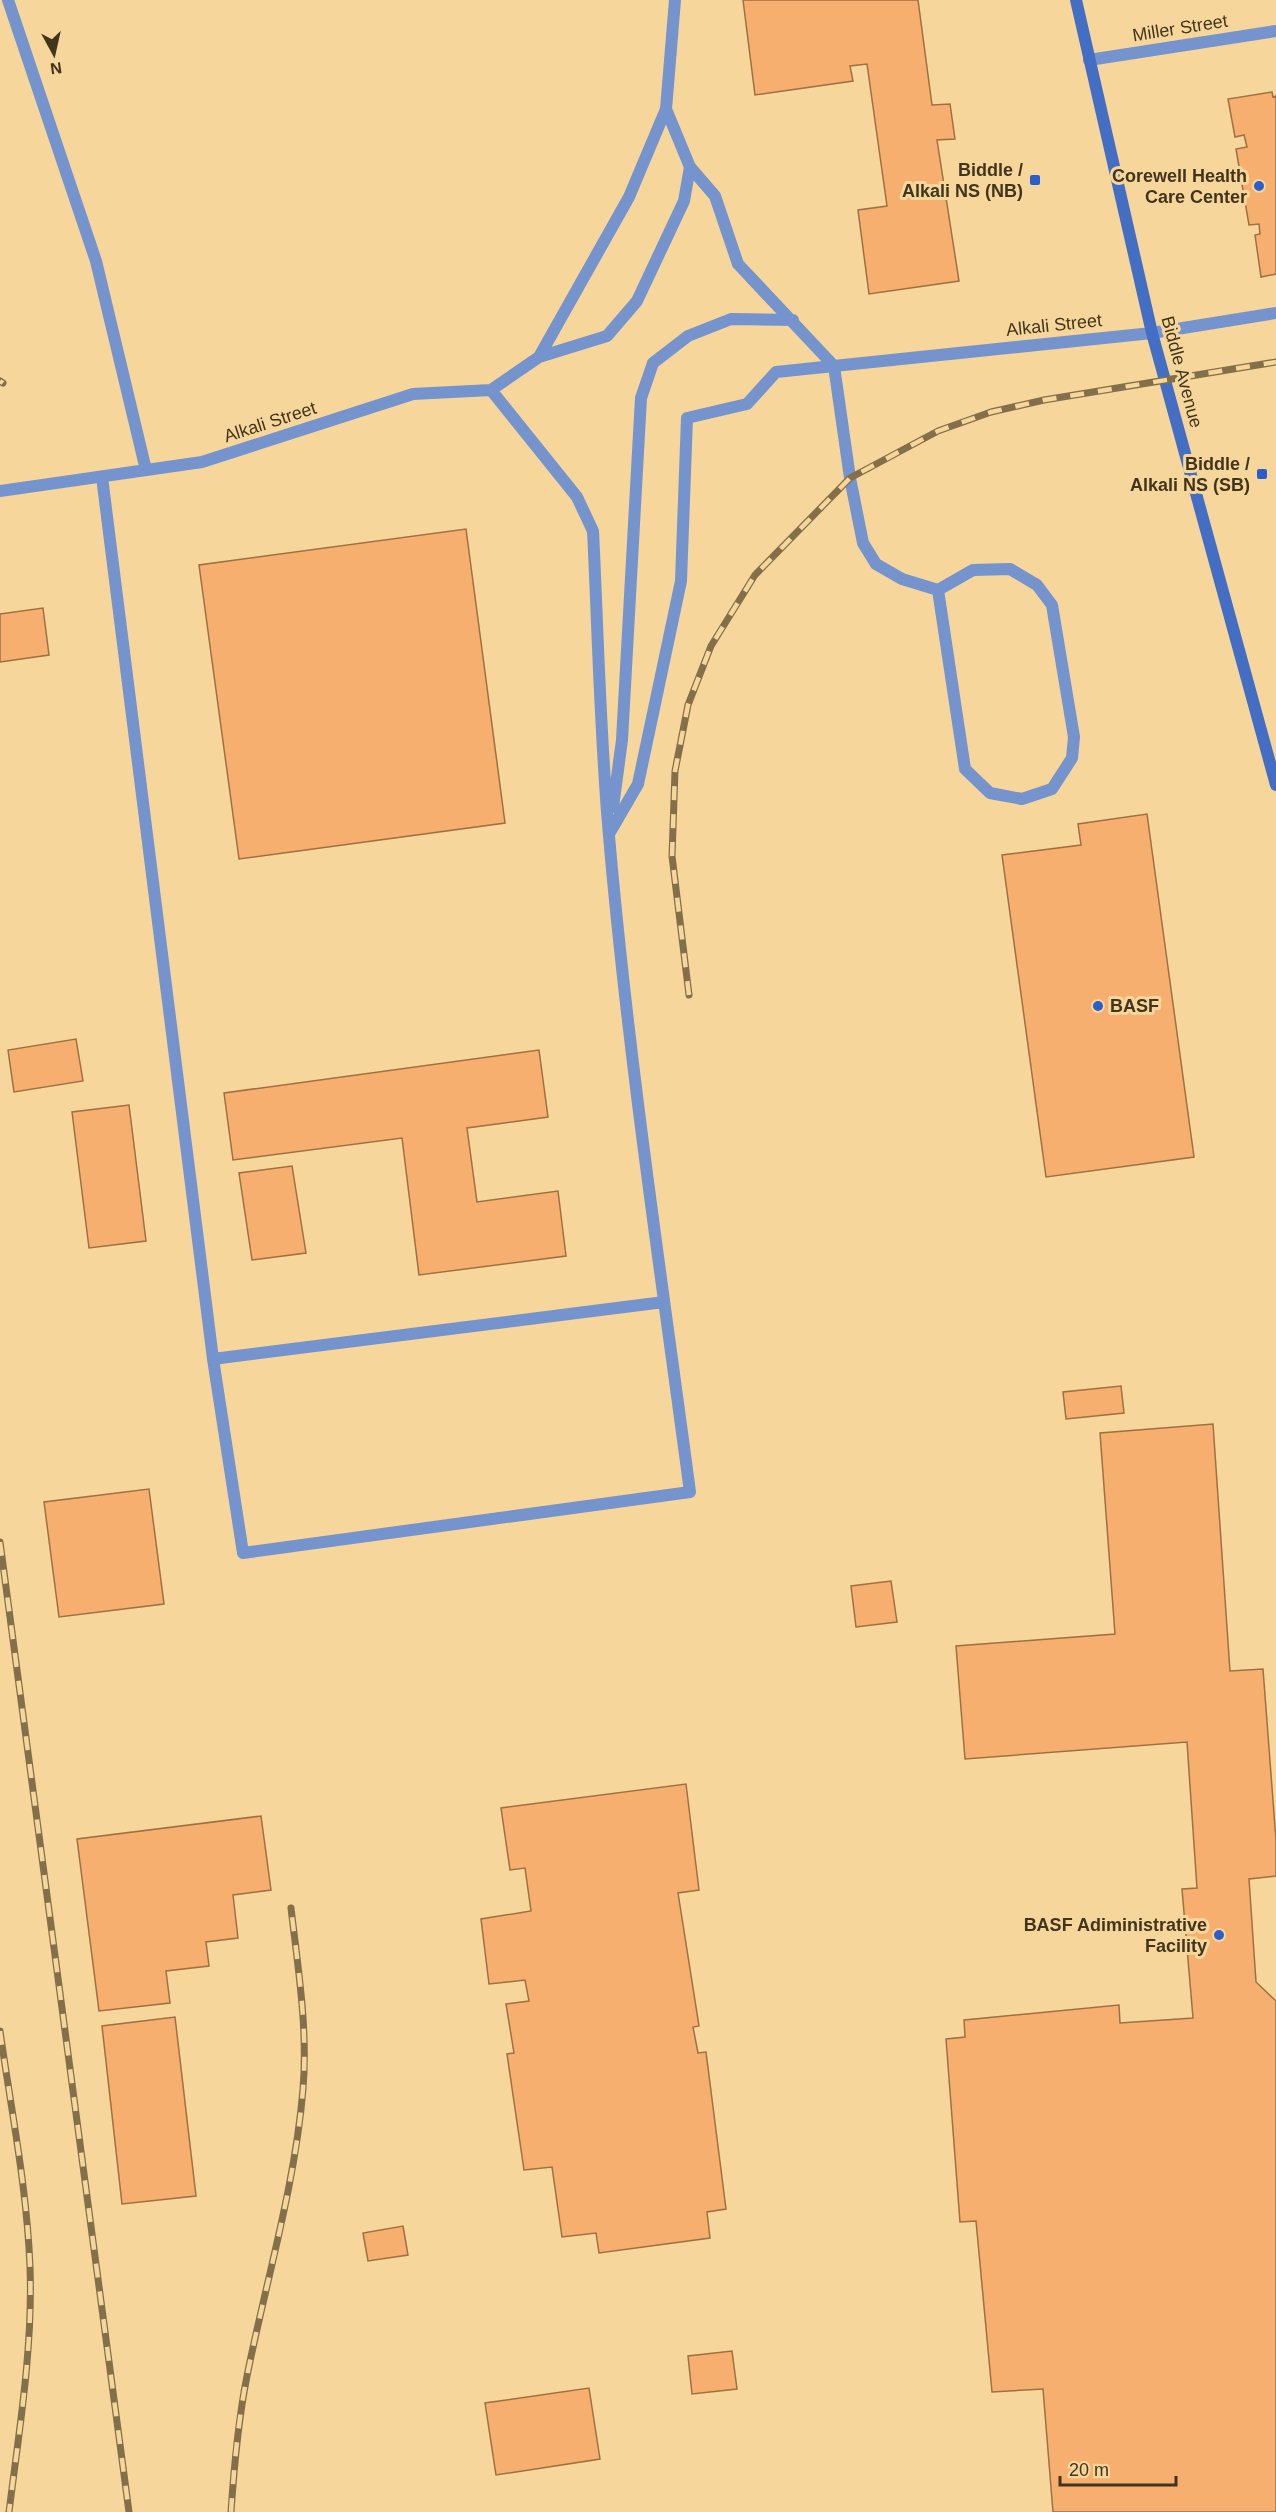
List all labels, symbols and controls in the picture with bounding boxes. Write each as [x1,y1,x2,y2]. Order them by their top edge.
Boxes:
street label: Miller Street [1131,11,1229,45]
north arrow [24,24,84,84]
text: N [49,59,63,78]
place label: Biddle / Alkali NS (NB) [902,160,1023,201]
place label: Corewell Health Care Center [1112,166,1247,207]
marker: Biddle / Alkali NS (NB) [1028,173,1042,187]
marker: Corewell Health Care Center [1252,179,1266,193]
street label: Alkali Street [1005,310,1103,340]
street label: Biddle Avenue [1157,314,1207,430]
street label: Alkali Street [221,398,319,446]
place label: Biddle / Alkali NS (SB) [1130,454,1250,495]
marker: Biddle / Alkali NS (SB) [1255,467,1269,481]
place label: BASF [1110,996,1159,1016]
marker: BASF [1091,999,1105,1013]
place label: BASF Adiministrative Facility [1024,1915,1207,1956]
marker: BASF Adiministrative Facility [1212,1928,1226,1942]
scale bar [1060,2449,1176,2487]
text: 20 m [1069,2460,1109,2480]

